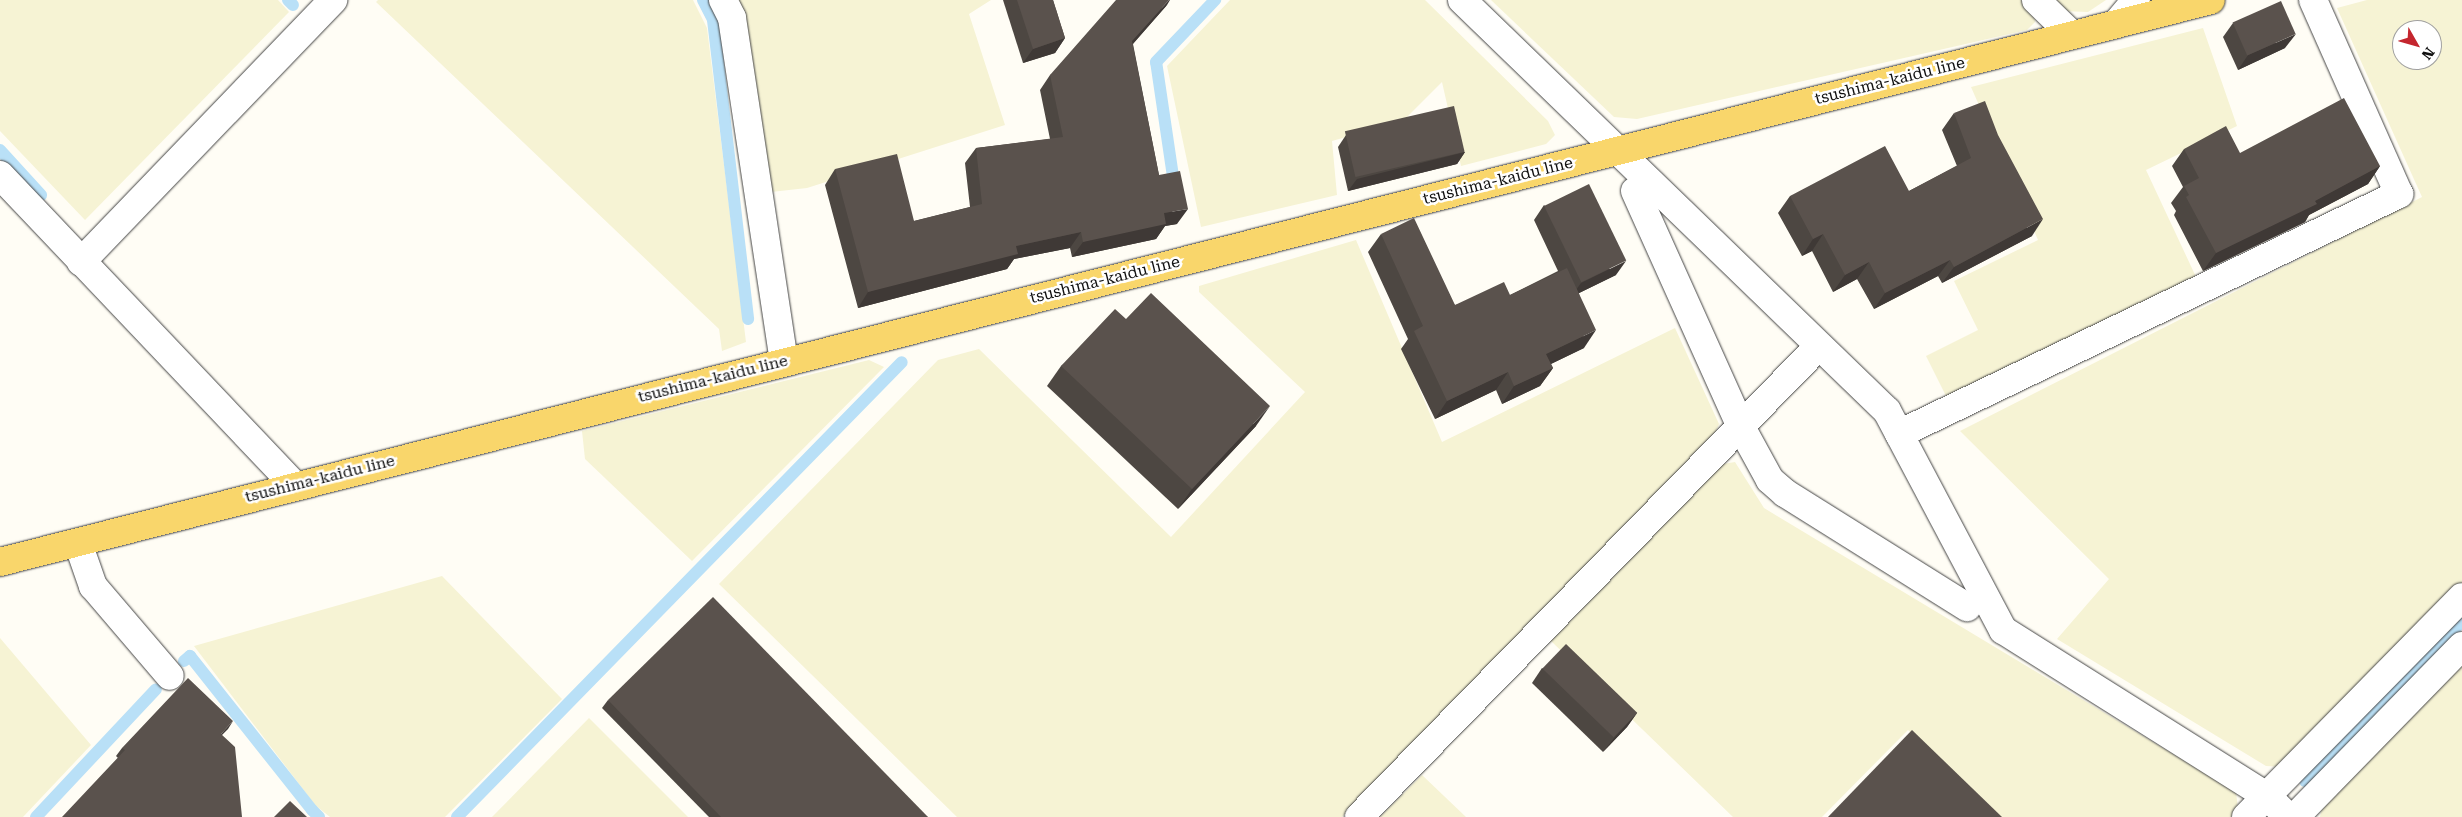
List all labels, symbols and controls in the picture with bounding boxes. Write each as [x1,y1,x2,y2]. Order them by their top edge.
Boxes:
north arrow [2392,20,2442,70]
text: N [2418,44,2438,63]
street label: tsushima-kaidu line [1813,53,1967,109]
street label: tsushima-kaidu line [1421,153,1575,209]
street label: tsushima-kaidu line [1028,252,1182,308]
street label: tsushima-kaidu line [636,351,790,407]
street label: tsushima-kaidu line [243,451,397,507]

